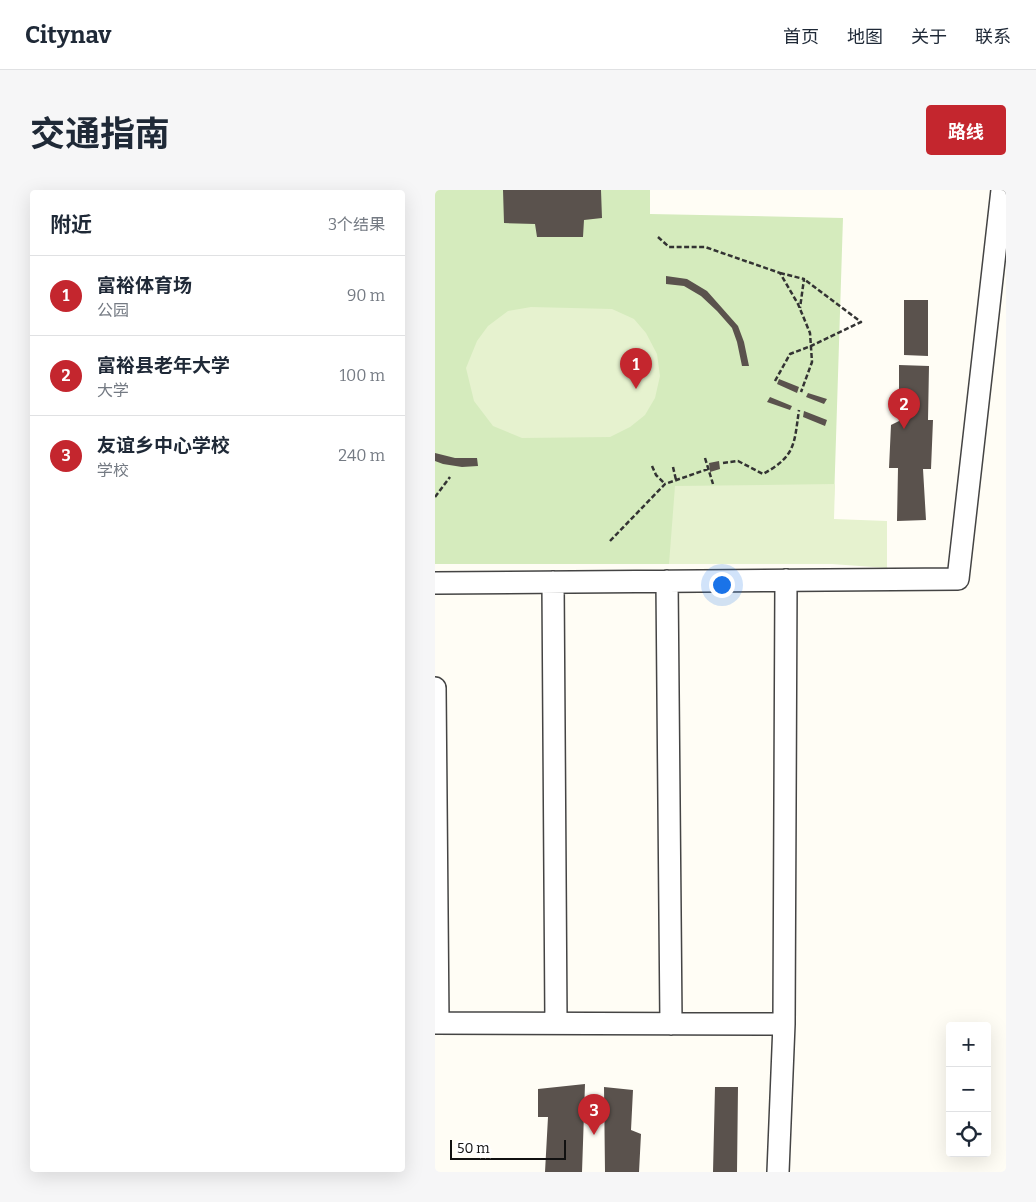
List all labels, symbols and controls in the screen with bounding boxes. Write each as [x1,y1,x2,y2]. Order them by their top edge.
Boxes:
text: Citynav [25,21,111,49]
text: 首页 [783,26,819,48]
text: 地图 [847,26,883,48]
text: 关于 [911,26,947,48]
text: 联系 [975,26,1011,48]
button: 路线 [926,105,1006,155]
text: 交通指南 [30,113,170,155]
text: 附近 [50,212,92,238]
text: 3个结果 [328,215,385,234]
text: 富裕体育场 [97,274,192,297]
text: 1 [63,286,69,305]
text: 90 m [347,286,385,305]
text: 公园 [97,301,129,320]
pin: 1 [620,348,652,389]
text: 富裕县老年大学 [97,354,230,377]
text: 2 [61,366,71,385]
text: 100 m [340,366,385,385]
text: 大学 [97,381,129,400]
pin: 2 [888,388,920,429]
text: 友谊乡中心学校 [97,434,230,457]
text: 3 [61,446,71,465]
text: 240 m [338,446,385,465]
text: 学校 [97,461,129,480]
your location [709,572,735,598]
map controls [946,1022,991,1157]
button: + [946,1022,991,1067]
button: − [946,1067,991,1112]
pin: 3 [578,1094,610,1135]
button: locate [946,1112,991,1157]
scale bar [450,1137,566,1160]
text: 50 m [457,1140,490,1157]

